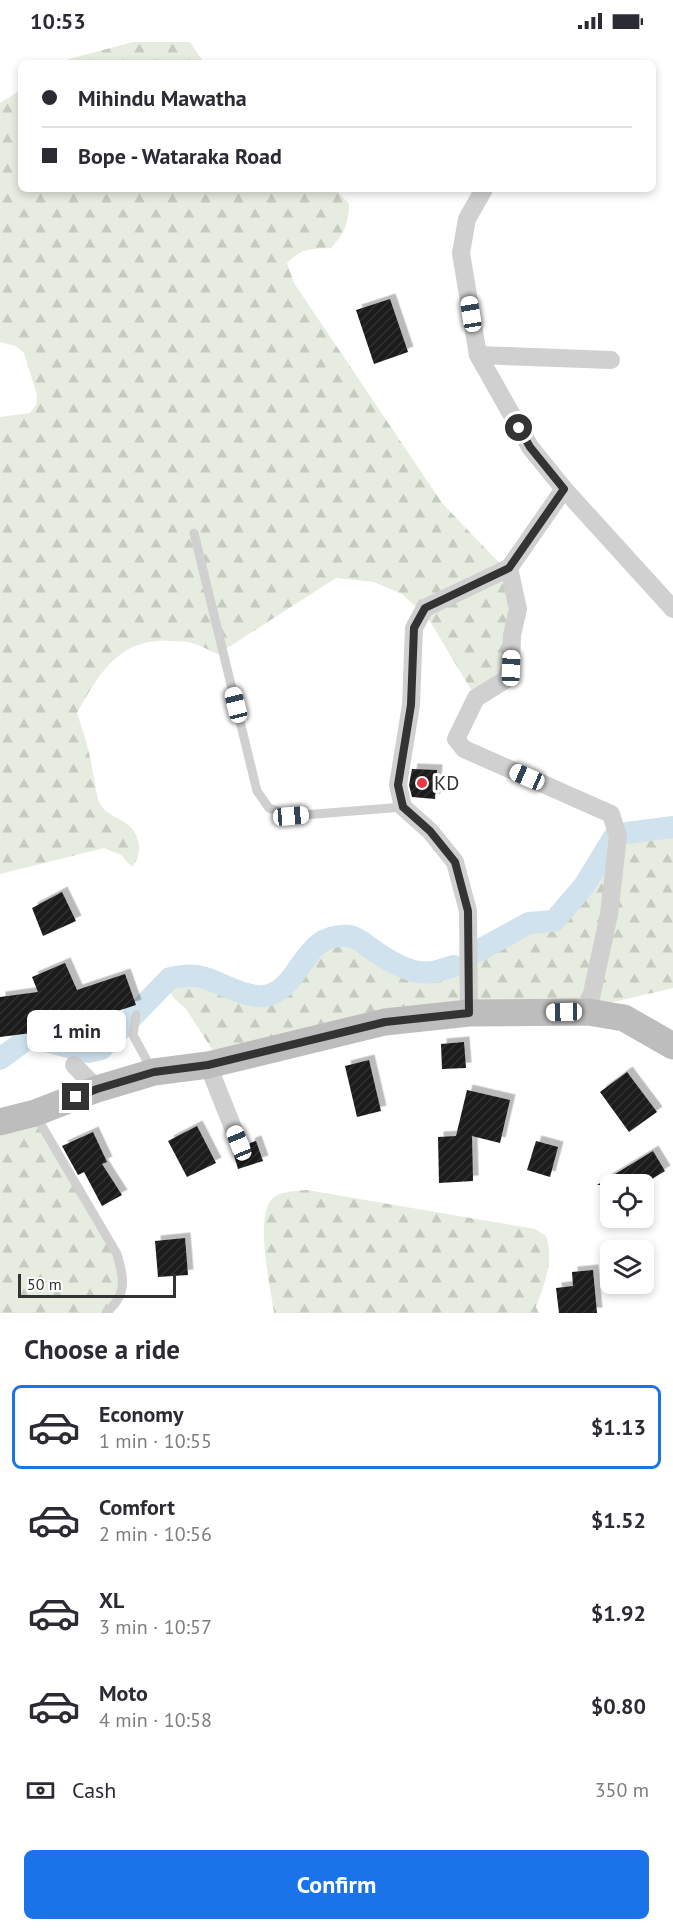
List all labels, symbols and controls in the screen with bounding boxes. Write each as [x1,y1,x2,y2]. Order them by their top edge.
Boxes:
text: 10:53 [30,7,86,35]
text: Mihindu Mawatha [78,84,247,112]
text: Bope - Wataraka Road [78,142,282,170]
car [459,295,483,333]
route start [505,414,532,441]
car [501,650,521,686]
car [223,685,249,725]
car [507,761,547,793]
place label: KD [434,770,459,796]
marker: KD [415,776,429,790]
car [272,805,310,827]
car [546,1003,582,1021]
callout: 1 min [26,1010,125,1052]
text: 1 min [52,1018,101,1044]
route end [62,1083,89,1110]
car [224,1123,254,1163]
map controls [600,1174,654,1294]
button: locate [600,1174,654,1228]
button: layers [600,1240,654,1294]
scale bar [18,1271,176,1298]
text: 50 m [27,1274,62,1294]
text: Choose a ride [24,1332,180,1366]
icon: car [27,1400,81,1454]
text: Economy [99,1400,183,1428]
text: $1.13 [591,1413,646,1441]
text: 1 min · 10:55 [99,1428,212,1454]
icon: car [27,1493,81,1547]
text: Comfort [99,1493,175,1521]
text: $1.52 [591,1506,646,1534]
text: 2 min · 10:56 [99,1521,212,1547]
icon: car [27,1586,81,1640]
text: XL [99,1586,124,1614]
text: $1.92 [591,1599,646,1627]
text: 3 min · 10:57 [99,1614,212,1640]
icon: car [27,1679,81,1733]
text: Moto [99,1679,148,1707]
text: $0.80 [591,1692,646,1720]
text: 4 min · 10:58 [99,1707,212,1733]
icon: cash [24,1774,57,1807]
text: Cash [72,1776,116,1804]
text: 350 m [595,1777,649,1803]
button: Confirm [24,1850,649,1919]

